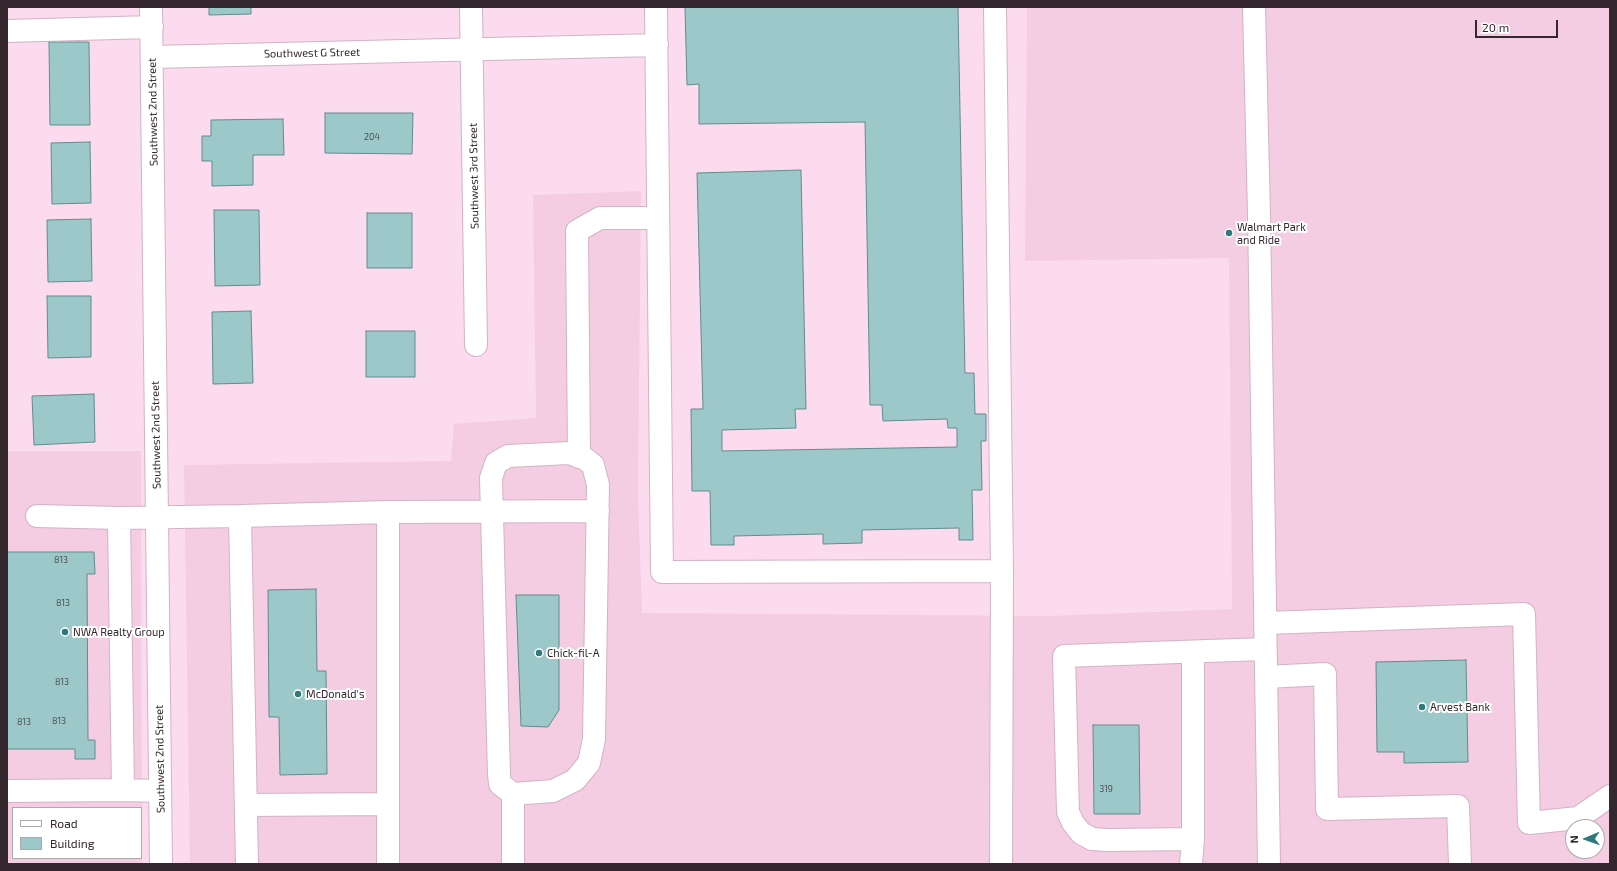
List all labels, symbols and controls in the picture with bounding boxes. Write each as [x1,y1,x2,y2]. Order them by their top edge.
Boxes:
scale bar [1477,12,1560,38]
text: 20 m [1482,20,1509,34]
street label: Southwest G Street [264,46,360,60]
street label: Southwest 2nd Street [145,58,161,166]
street label: Southwest 3rd Street [466,123,482,229]
house number: 204 [364,132,380,142]
place label: Walmart Park and Ride [1237,220,1306,246]
marker: Walmart Park and Ride [1224,228,1234,238]
street label: Southwest 2nd Street [148,381,164,489]
house number: 813 [54,555,68,565]
house number: 813 [56,598,70,608]
place label: NWA Realty Group [73,625,165,639]
marker: NWA Realty Group [60,627,70,637]
place label: Chick-fil-A [547,646,599,660]
marker: Chick-fil-A [534,648,544,658]
house number: 813 [55,677,69,687]
place label: McDonald's [306,687,364,701]
marker: McDonald's [293,689,303,699]
place label: Arvest Bank [1430,700,1490,714]
marker: Arvest Bank [1417,702,1427,712]
street label: Southwest 2nd Street [152,705,168,813]
house number: 813 [52,716,66,726]
house number: 813 [17,717,31,727]
house number: 319 [1099,784,1113,794]
legend [12,807,142,859]
text: Road [50,816,78,830]
north arrow [1565,819,1605,859]
text: N [1567,835,1580,844]
text: Building [50,836,94,850]

